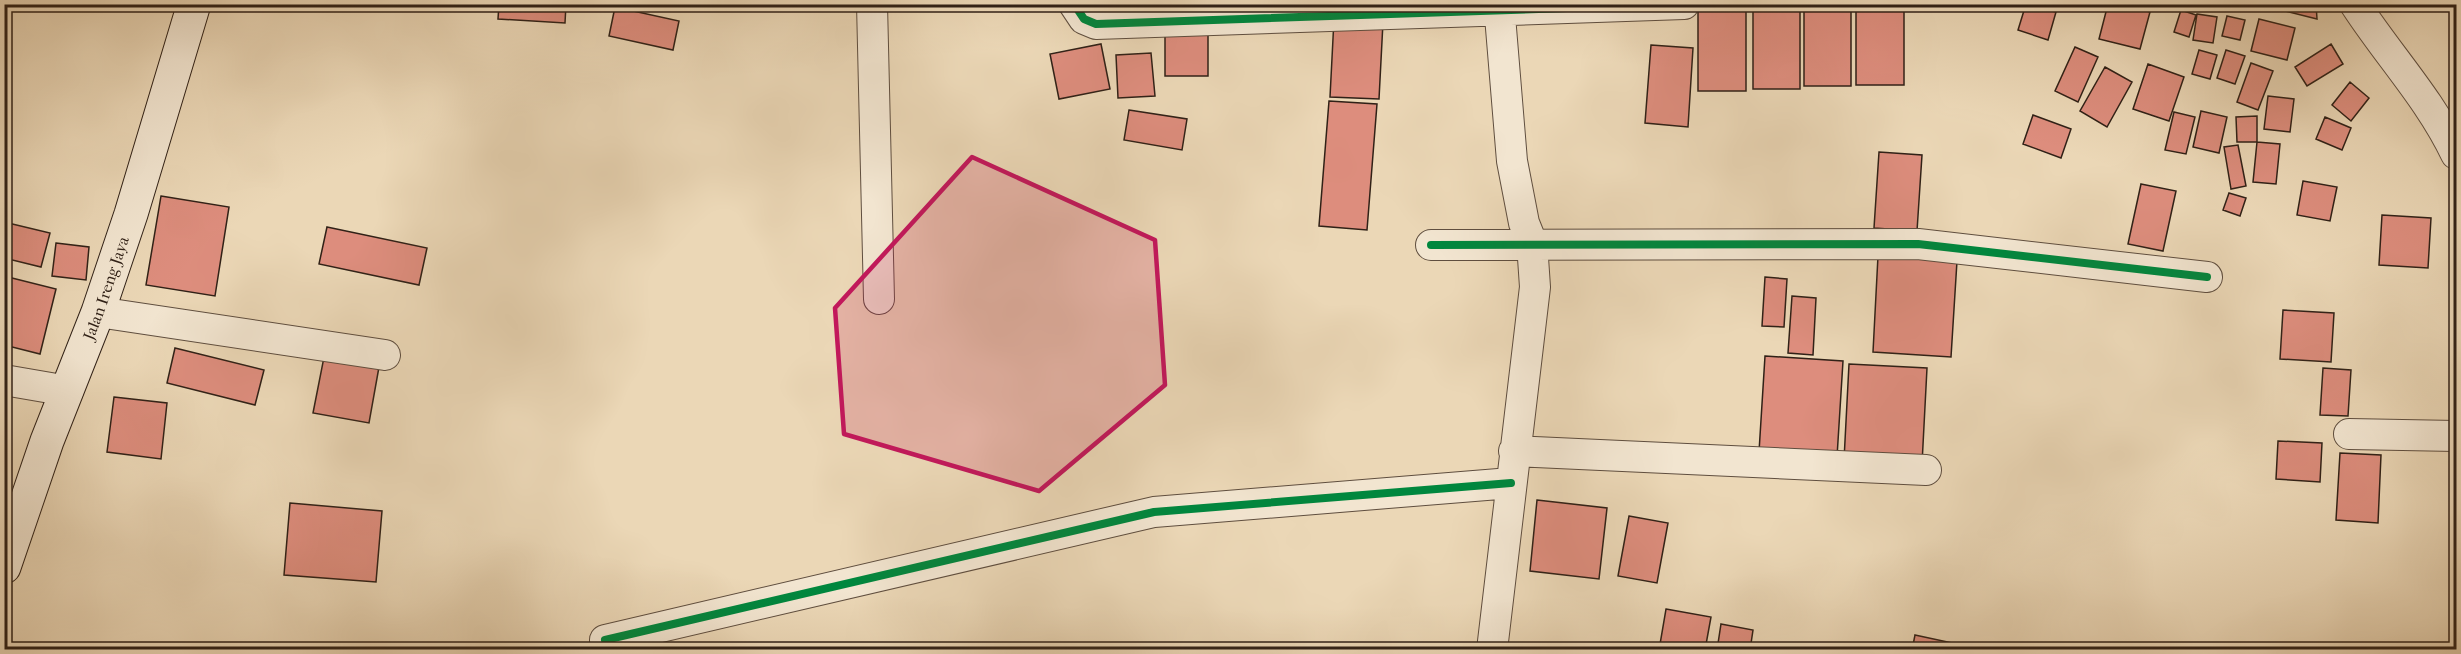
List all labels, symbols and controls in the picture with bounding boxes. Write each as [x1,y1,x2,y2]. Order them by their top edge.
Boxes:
street label: Jalan Ireng Jaya [78,233,133,345]

